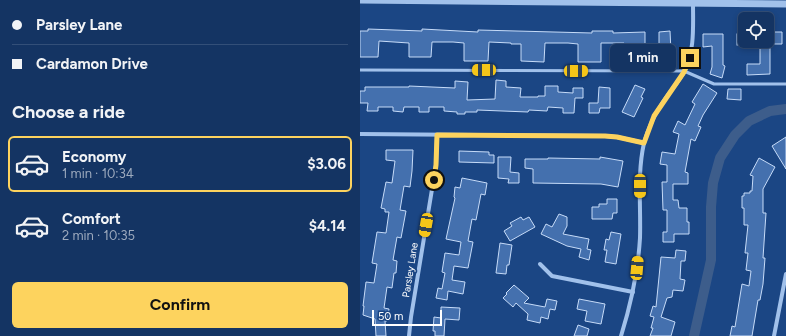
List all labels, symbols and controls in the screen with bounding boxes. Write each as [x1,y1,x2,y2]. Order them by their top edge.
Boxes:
map controls [738,12,774,48]
button: locate [738,12,774,48]
text: Parsley Lane [36,16,122,34]
callout: 1 min [610,44,676,72]
route end [681,49,699,67]
text: 1 min [628,50,658,65]
text: Cardamon Drive [36,55,148,73]
car [472,64,496,76]
car [564,65,588,77]
text: Choose a ride [12,101,125,123]
icon: car [14,146,50,182]
text: Economy [62,148,127,166]
text: $3.06 [307,155,346,173]
text: 1 min · 10:34 [62,166,134,181]
route start [425,171,443,189]
car [634,174,646,198]
icon: car [14,208,50,244]
text: Comfort [62,210,121,228]
car [418,212,434,238]
text: $4.14 [309,217,346,235]
text: 2 min · 10:35 [62,228,135,243]
street label: Parsley Lane [399,241,421,298]
car [630,256,644,280]
button: Confirm [12,282,348,328]
scale bar [372,308,442,327]
text: 50 m [378,310,403,323]

